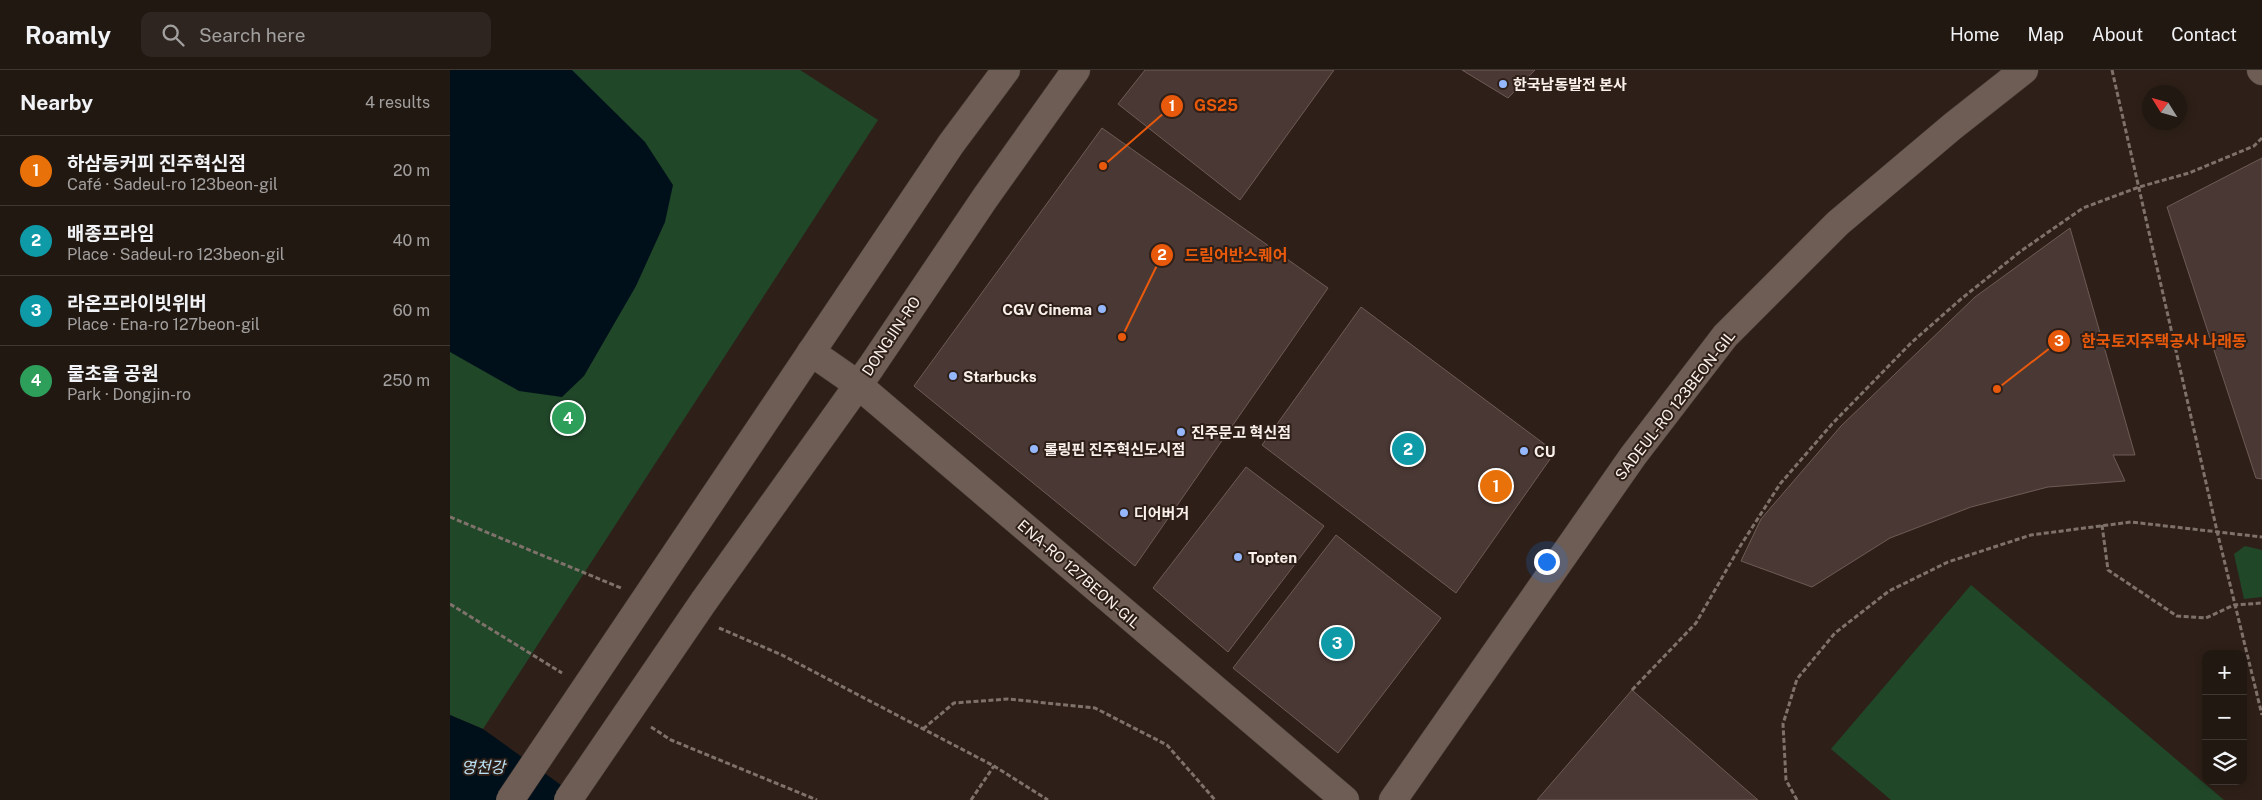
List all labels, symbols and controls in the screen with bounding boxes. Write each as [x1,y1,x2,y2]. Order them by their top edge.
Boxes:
search box [141,12,491,57]
text: Roamly [25,21,111,49]
icon: search [159,21,187,49]
text: Search here [199,24,306,46]
text: Home [1950,24,2000,45]
text: Map [2028,24,2064,45]
text: About [2092,24,2143,45]
text: Contact [2171,24,2237,45]
place label: 한국남동발전 본사 [1513,76,1627,93]
marker: 한국남동발전 본사 [1497,78,1509,90]
north arrow [2142,85,2187,130]
text: Nearby [20,90,93,115]
callout: GS25 [1159,90,1248,121]
text: 4 results [365,93,430,112]
text: GS25 [1194,96,1238,115]
text: 1 [1169,97,1175,114]
text: 하삼동커피 진주혁신점 [67,152,246,174]
text: 1 [33,161,39,180]
text: 20 m [393,161,430,180]
text: Café · Sadeul-ro 123beon-gil [67,175,278,194]
text: 배종프라임 [67,222,154,244]
text: 2 [31,231,41,250]
text: 40 m [392,231,430,250]
callout: 드림어반스퀘어 [1150,240,1298,271]
text: Place · Sadeul-ro 123beon-gil [67,245,285,264]
text: 2 [1157,246,1167,263]
text: 드림어반스퀘어 [1184,246,1288,265]
text: 라온프라이빗위버 [67,292,207,314]
street label: DONGJIN-RO [858,293,924,379]
text: 3 [31,301,41,320]
text: 60 m [393,301,430,320]
place label: CGV Cinema [1002,301,1092,318]
marker: CGV Cinema [1096,303,1108,315]
text: Place · Ena-ro 127beon-gil [67,315,260,334]
callout: 한국토지주택공사 나래동 [2046,326,2257,357]
street label: SADEUL-RO 123BEON-GIL [1611,327,1739,483]
text: 3 [2054,332,2064,349]
text: 한국토지주택공사 나래동 [2081,332,2247,351]
text: 물초울 공원 [67,362,159,384]
place label: Starbucks [963,368,1037,385]
marker: Starbucks [947,370,959,382]
text: 4 [31,371,41,390]
text: 250 m [383,371,430,390]
text: Park · Dongjin-ro [67,385,191,404]
pin: 4 [552,399,584,437]
place label: 진주문고 혁신점 [1191,424,1291,441]
marker: 진주문고 혁신점 [1175,426,1187,438]
pin: 2 [1392,430,1424,468]
place label: 롤링핀 진주혁신도시점 [1044,441,1185,458]
marker: 롤링핀 진주혁신도시점 [1028,443,1040,455]
place label: CU [1534,443,1556,460]
marker: CU [1518,445,1530,457]
pin: 1 [1480,467,1512,505]
place label: 디어버거 [1134,505,1189,522]
marker: 디어버거 [1118,507,1130,519]
street label: ENA-RO 127BEON-GIL [1014,516,1144,632]
place label: Topten [1248,549,1297,566]
your location [1534,549,1560,575]
marker: Topten [1232,551,1244,563]
pin: 3 [1321,624,1353,662]
map controls [2202,650,2247,785]
button: + [2202,650,2247,695]
button: − [2202,695,2247,740]
button: layers [2202,740,2247,785]
water label: 영천강 [461,758,507,777]

